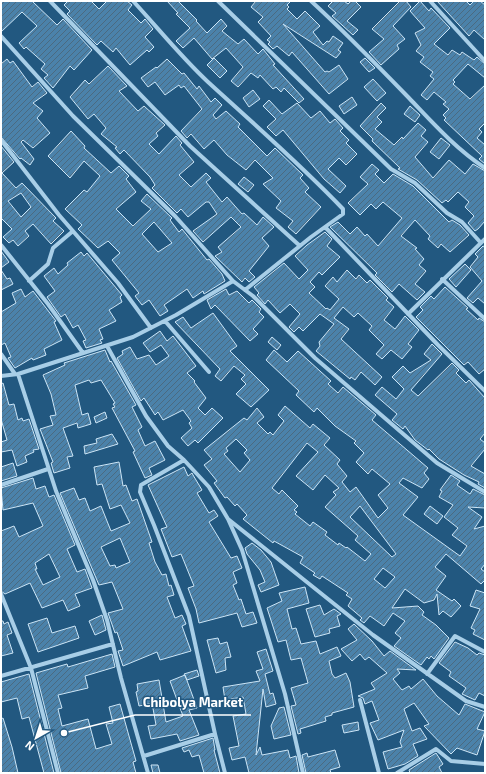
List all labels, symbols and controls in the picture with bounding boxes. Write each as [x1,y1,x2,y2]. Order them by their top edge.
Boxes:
callout: Chibolya Market [135,690,251,715]
text: Chibolya Market [143,694,244,710]
north arrow [16,718,56,758]
text: N [22,739,37,754]

